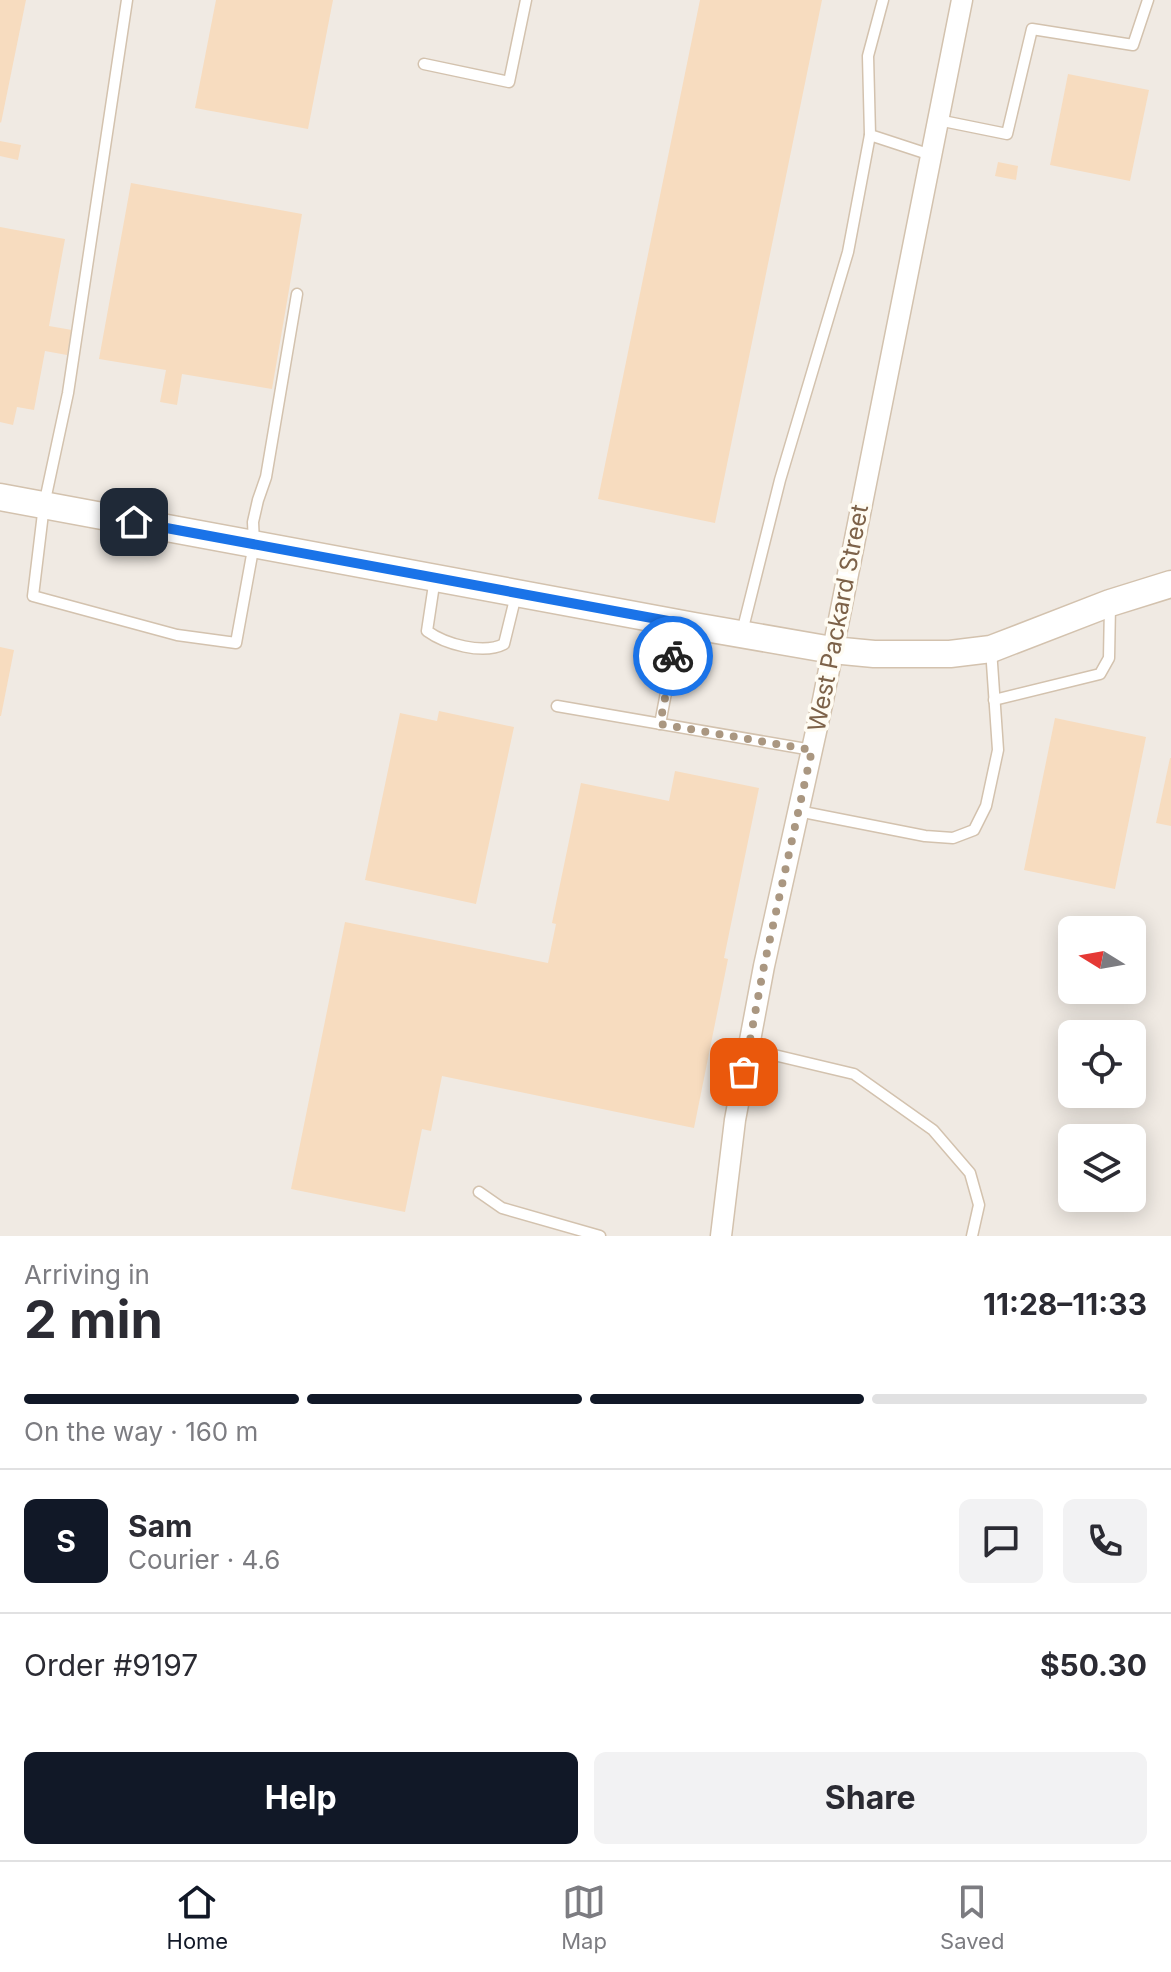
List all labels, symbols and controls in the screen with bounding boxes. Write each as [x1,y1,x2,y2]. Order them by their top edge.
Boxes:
pin [100,488,168,556]
icon: home [112,500,156,544]
street label: West Packard Street [802,502,874,734]
courier [633,616,713,696]
icon: bike [651,634,695,678]
north arrow [1058,916,1146,1004]
map controls [1058,916,1146,1212]
button: locate [1058,1020,1146,1108]
pin [710,1038,778,1106]
icon: bag [722,1050,766,1094]
button: layers [1058,1124,1146,1212]
text: Arriving in [24,1259,150,1290]
text: 11:28–11:33 [983,1286,1147,1322]
text: 2 min [24,1288,163,1351]
text: On the way · 160 m [24,1416,258,1447]
button: chat [959,1499,1043,1583]
button: phone [1063,1499,1147,1583]
text: Sam [128,1508,192,1544]
text: S [56,1523,76,1559]
text: Courier · 4.6 [128,1544,280,1575]
text: Order #9197 [24,1647,198,1683]
text: $50.30 [1040,1647,1147,1683]
button: Help [24,1752,578,1844]
button: Share [594,1752,1147,1844]
tab: Home [167,1880,228,1954]
tab: Map [561,1880,607,1954]
tab: Saved [940,1880,1004,1954]

